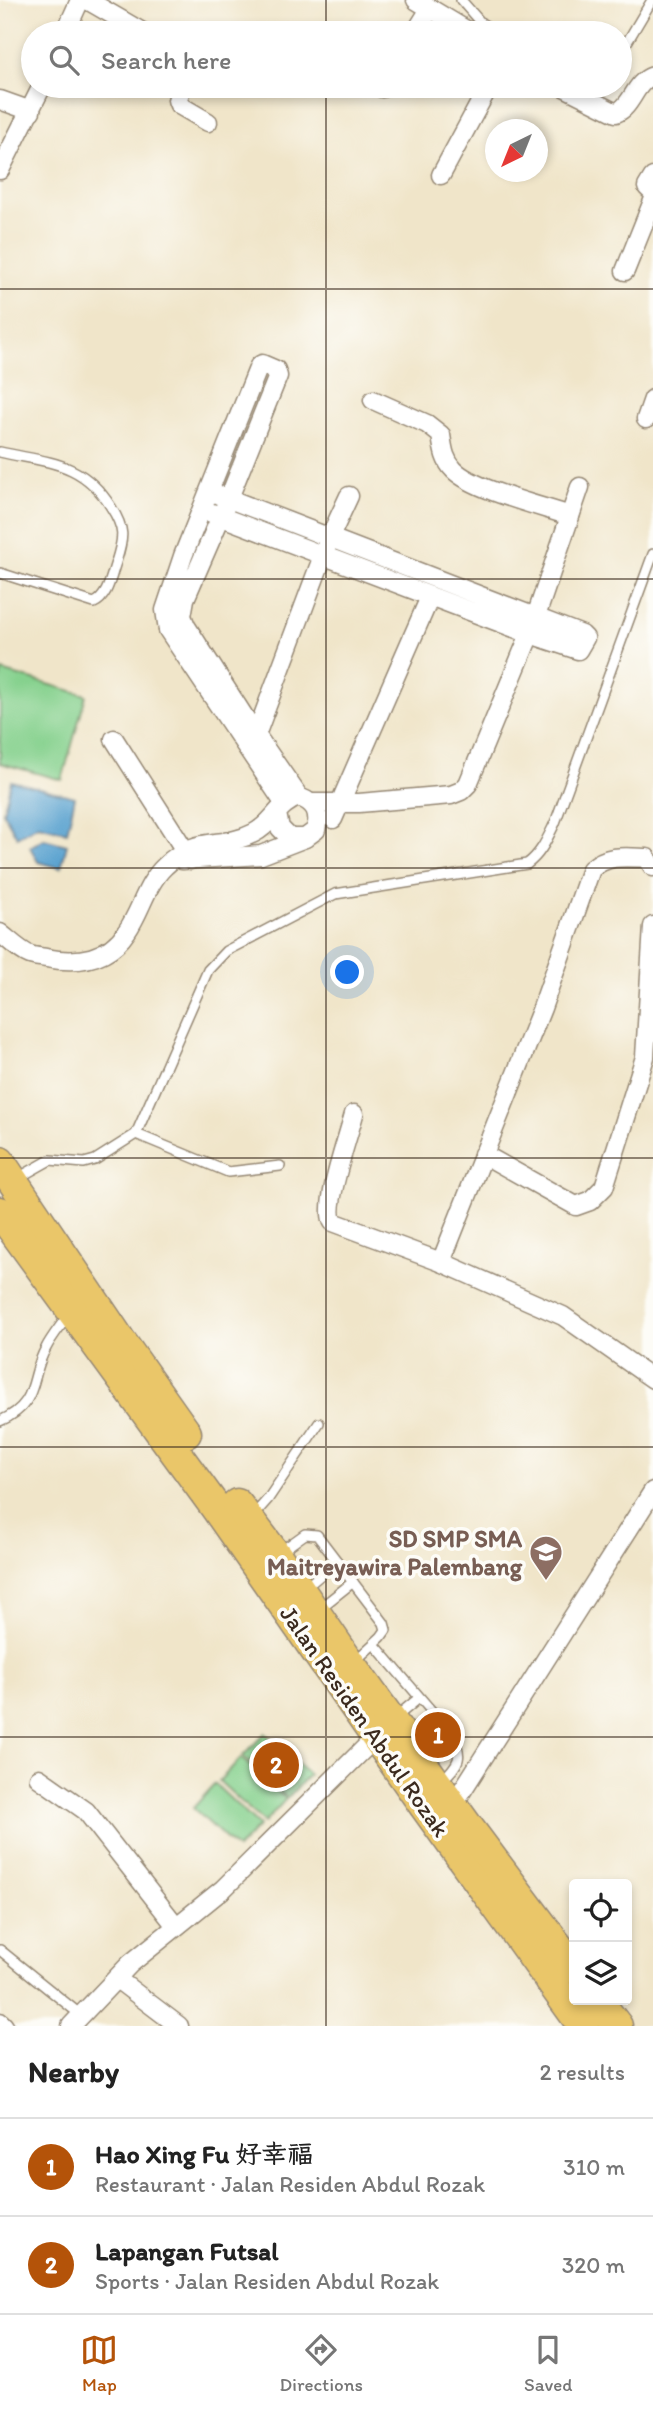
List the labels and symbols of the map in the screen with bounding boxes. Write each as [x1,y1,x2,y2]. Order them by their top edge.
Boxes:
north arrow [485,119,548,182]
your location [330,955,364,989]
place label: SD SMP SMA Maitreyawira Palembang [267,1524,523,1582]
school or university icon: SD SMP SMA Maitreyawira Palembang [527,1533,565,1582]
street label: Jalan Residen Abdul Rozak [274,1600,456,1843]
pin: 1 [415,1709,461,1761]
pin: 2 [253,1739,299,1791]

